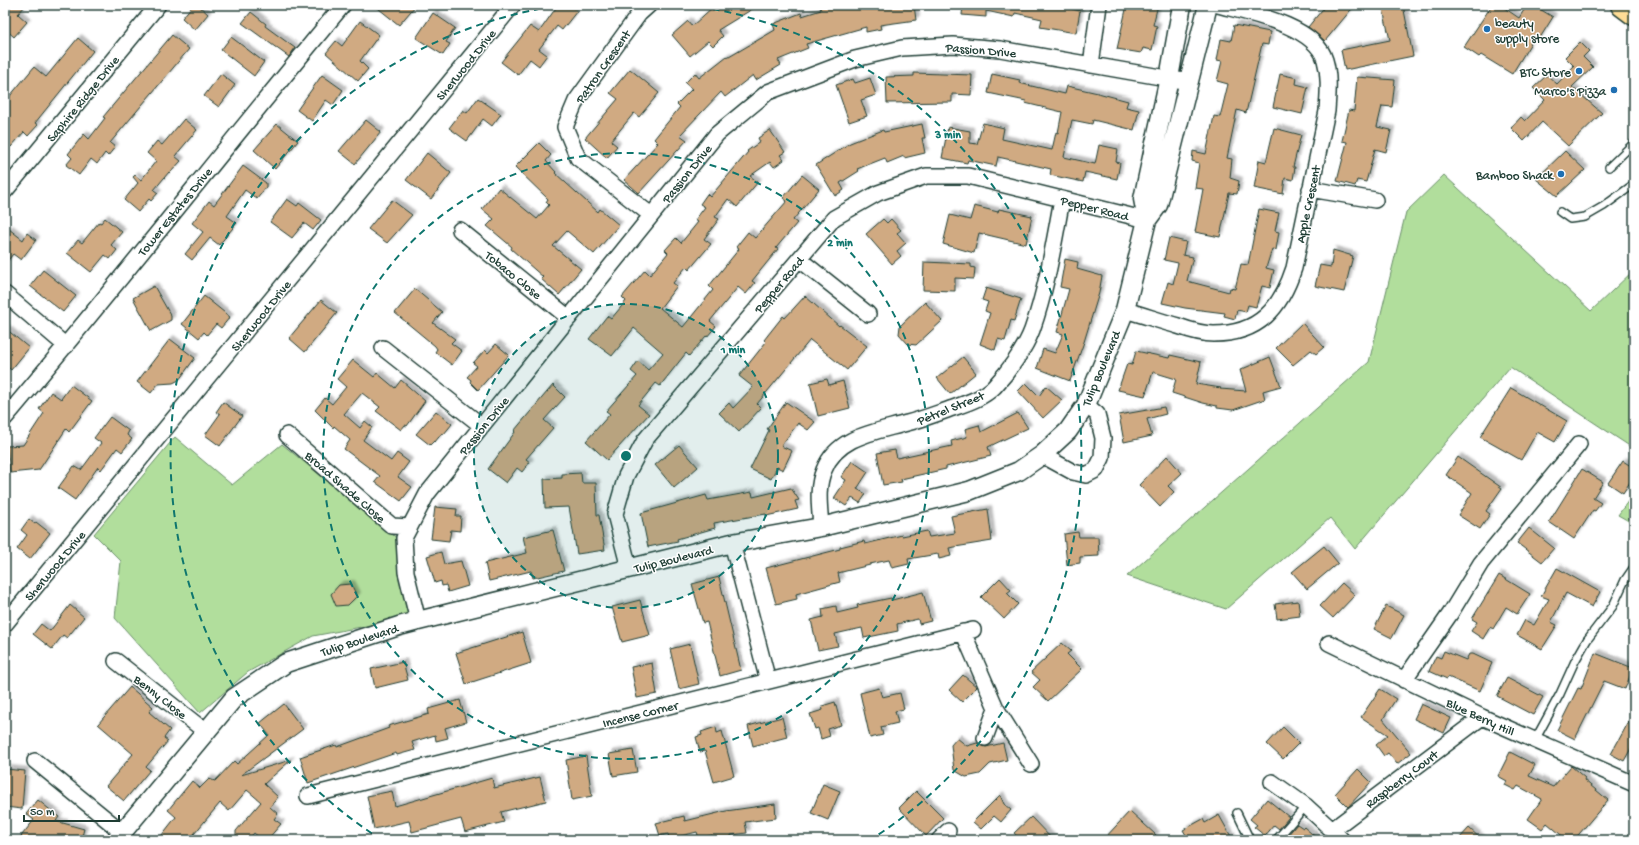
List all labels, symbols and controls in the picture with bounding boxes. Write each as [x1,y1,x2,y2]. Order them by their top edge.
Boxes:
place label: beauty supply store [1495,17,1559,47]
marker: beauty supply store [1482,24,1492,34]
street label: Sherwood Drive [434,27,500,104]
street label: Patron Crescent [573,27,636,108]
street label: Passion Drive [944,41,1017,62]
street label: Saphire Ridge Drive [45,53,123,146]
place label: BTC Store [1519,66,1571,81]
marker: BTC Store [1574,66,1584,76]
place label: Marco's Pizza [1534,85,1607,100]
marker: Marco's Pizza [1609,85,1619,95]
text: 3 min [934,129,961,143]
street label: Passion Drive [659,142,716,208]
street label: Apple Crescent [1294,163,1325,245]
street label: Tower Estates Drive [135,165,217,261]
place label: Bamboo Shack [1475,169,1554,184]
marker: Bamboo Shack [1556,169,1566,179]
street label: Pepper Road [1058,194,1131,225]
text: 2 min [827,237,853,251]
street label: Tobaco Close [480,248,544,303]
street label: Pepper Road [751,253,809,318]
street label: Sherwood Drive [229,278,295,355]
street label: Tulip Boulevard [1079,328,1125,410]
text: 1 min [720,344,746,358]
street label: Petrel Street [914,388,988,430]
street label: Passion Drive [456,394,513,460]
street label: Broad Shade Close [300,448,388,527]
centre of rings [619,449,633,463]
street label: Sherwood Drive [22,528,90,605]
street label: Tulip Boulevard [632,543,716,578]
street label: Tulip Boulevard [318,621,402,661]
street label: Benny Close [129,672,189,724]
street label: Blue Berry Hill [1443,696,1516,741]
street label: Incense Corner [601,698,681,732]
street label: Raspberry Court [1363,747,1443,812]
scale bar [24,797,119,823]
text: 50 m [30,806,55,820]

